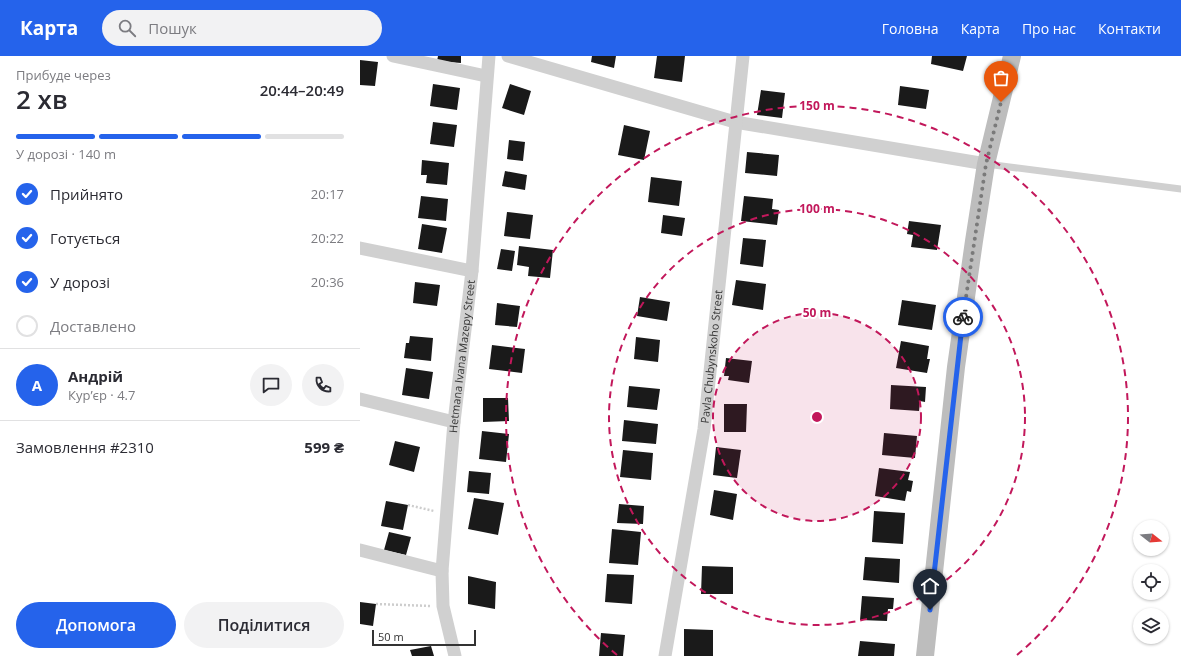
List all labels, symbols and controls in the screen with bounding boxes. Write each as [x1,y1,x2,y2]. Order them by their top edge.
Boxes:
search box [102,10,382,46]
text: Карта [20,15,78,41]
icon: search [116,17,138,39]
text: Пошук [148,18,197,38]
text: Головна [882,19,939,38]
text: Карта [961,19,1000,38]
text: Про нас [1022,19,1076,38]
text: Контакти [1098,19,1161,38]
pin [984,61,1018,102]
text: Прибуде через [16,66,111,84]
icon: bag [990,67,1012,89]
text: 20:44–20:49 [260,80,344,100]
text: 2 хв [16,81,68,117]
text: 150 m [799,97,835,114]
text: У дорозі · 140 m [16,145,116,163]
icon: check [16,183,38,205]
text: Прийнято [50,184,123,204]
text: 20:17 [311,185,344,203]
text: 100 m [799,200,835,217]
icon: check [16,227,38,249]
text: Готується [50,228,120,248]
text: 20:22 [311,229,344,247]
icon: check [16,271,38,293]
text: У дорозі [50,272,110,292]
text: 20:36 [311,273,344,291]
street label: Hetmana Ivana Mazepy Street [445,279,478,433]
street label: Pavla Chubynskoho Street [697,289,726,424]
courier [943,297,983,337]
text: 50 m [803,304,831,321]
icon: bike [952,306,974,328]
text: Доставлено [50,316,136,336]
button: chat [250,364,292,406]
button: phone [302,364,344,406]
text: Андрій [68,366,123,386]
text: А [32,375,42,395]
text: Кур’єр · 4.7 [68,386,135,404]
centre of rings [810,410,824,424]
text: Замовлення #2310 [16,437,154,457]
text: 599 ₴ [304,437,344,457]
north arrow [1133,520,1169,556]
map controls [1133,520,1169,644]
button: locate [1133,564,1169,600]
pin [913,569,947,610]
icon: home [919,575,941,597]
button: Допомога [16,602,176,648]
button: Поділитися [184,602,344,648]
button: layers [1133,608,1169,644]
scale bar [372,628,476,647]
text: 50 m [378,629,404,644]

